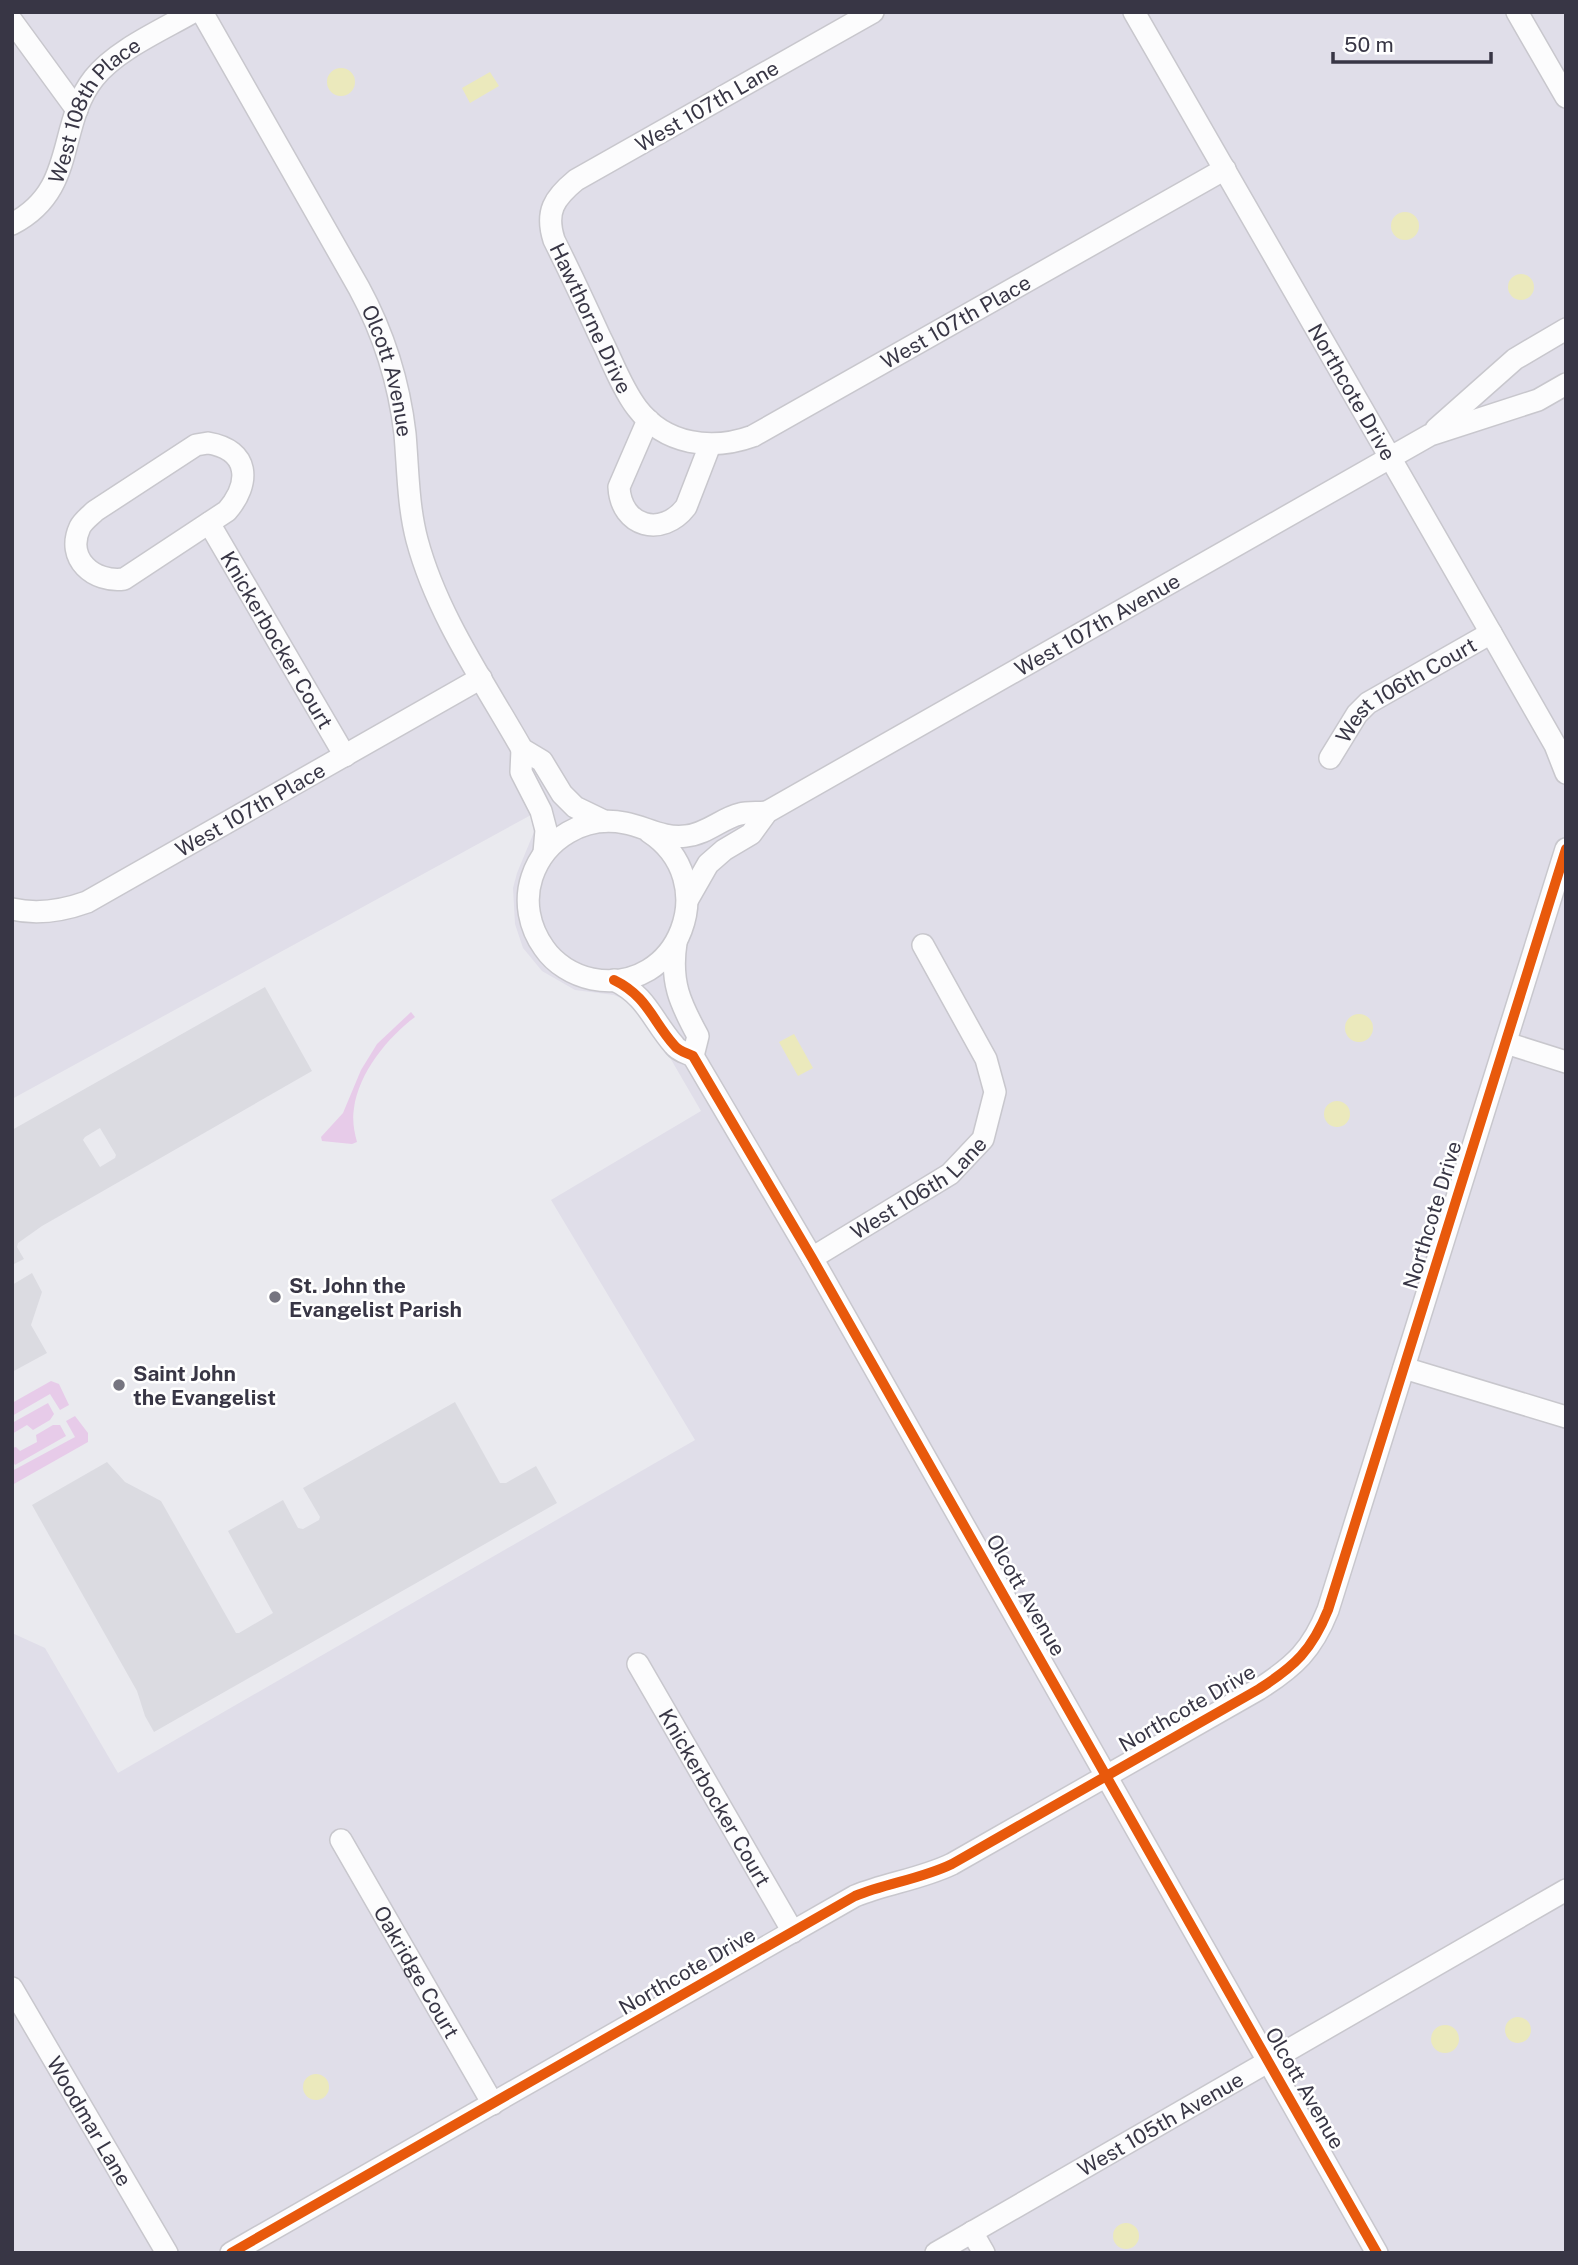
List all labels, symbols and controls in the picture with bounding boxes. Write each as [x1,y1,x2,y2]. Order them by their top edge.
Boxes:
scale bar [1333,21,1490,65]
street label: West 108th Place [43,32,145,187]
text: 50 m [1344,32,1394,57]
street label: West 107th Lane [631,55,783,157]
street label: Hawthorne Drive [545,239,637,398]
street label: West 107th Place [876,269,1035,374]
street label: Olcott Avenue [357,301,418,438]
street label: Northcote Drive [1303,319,1401,465]
street label: Knickerbocker Court [216,546,339,733]
street label: West 107th Avenue [1010,567,1184,681]
street label: West 106th Court [1330,632,1481,747]
street label: West 107th Place [171,757,329,862]
street label: West 106th Lane [846,1131,992,1244]
street label: Northcote Drive [1398,1138,1466,1292]
place label: St. John the Evangelist Parish [289,1273,462,1322]
marker: St. John the Evangelist Parish [267,1289,283,1305]
place label: Saint John the Evangelist [133,1361,276,1410]
marker: Saint John the Evangelist [111,1377,127,1393]
street label: Olcott Avenue [981,1530,1071,1660]
street label: Northcote Drive [1114,1659,1260,1757]
street label: Knickerbocker Court [654,1704,776,1891]
street label: Oakridge Court [369,1901,465,2042]
street label: Northcote Drive [614,1922,760,2020]
street label: Olcott Avenue [1260,2023,1350,2153]
street label: Woodmar Lane [42,2052,137,2190]
street label: West 105th Avenue [1073,2066,1248,2181]

